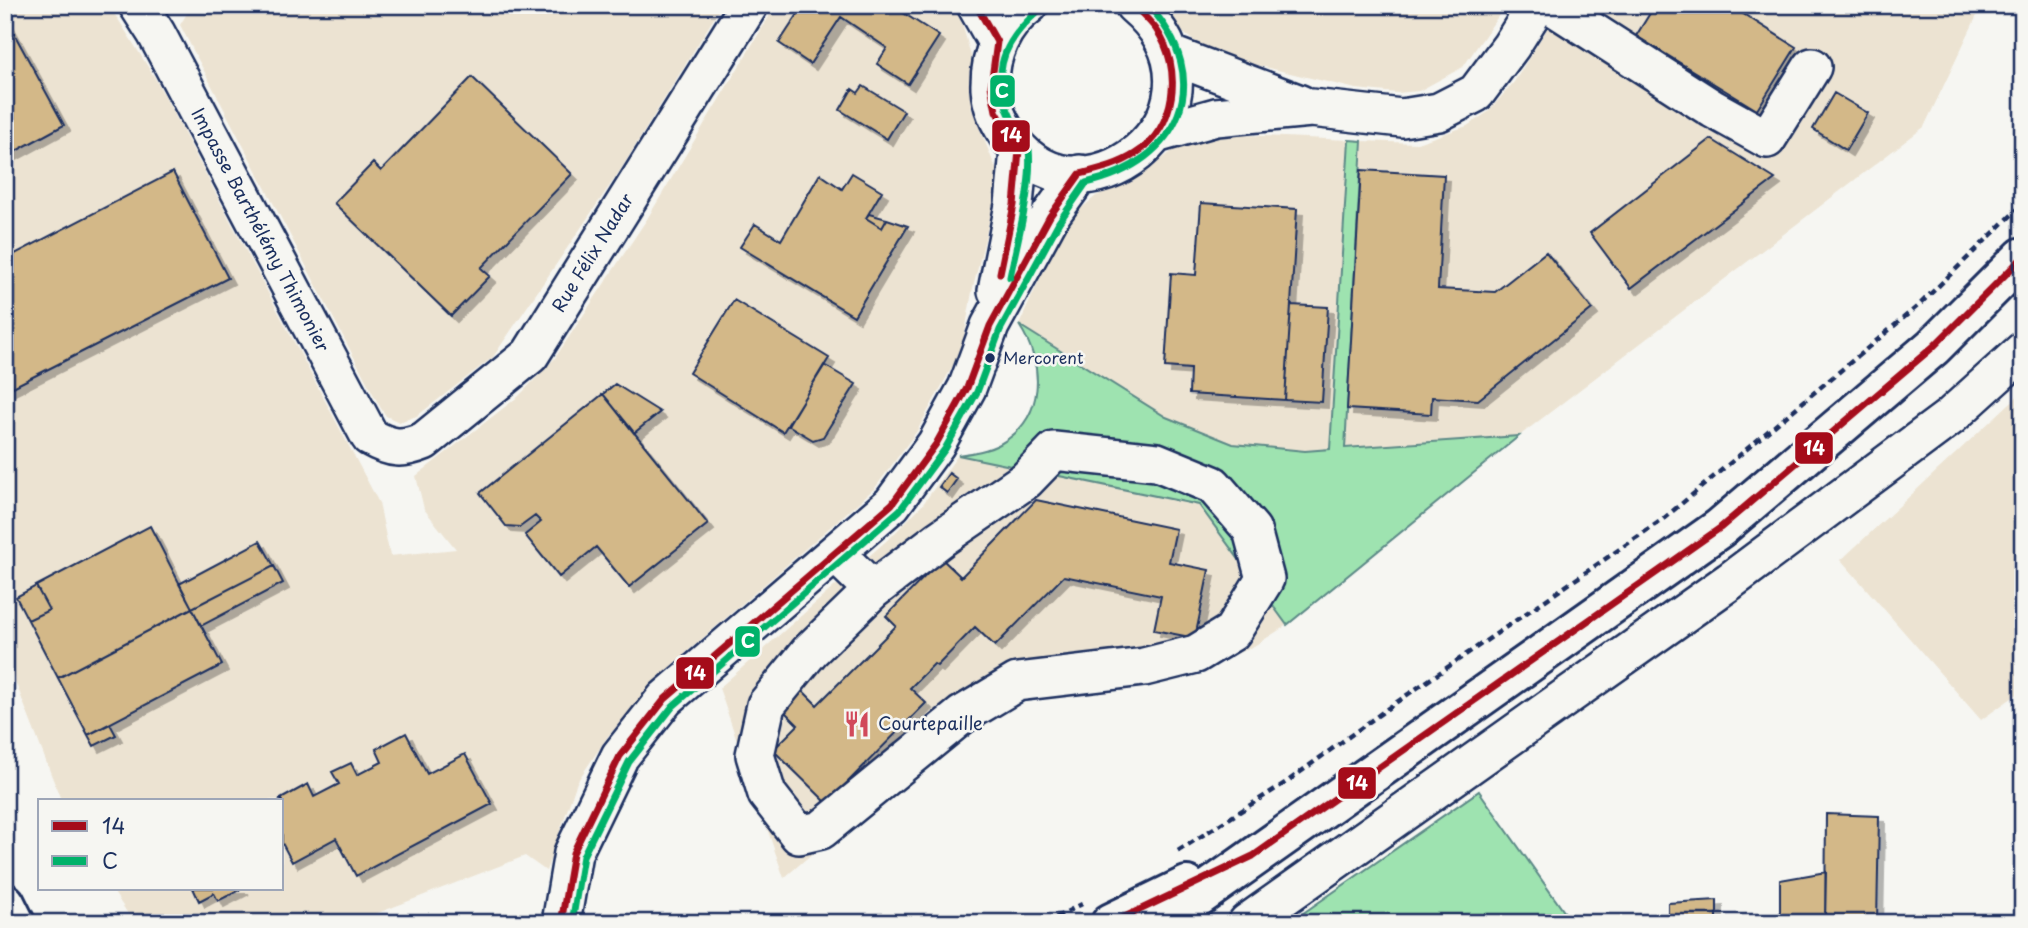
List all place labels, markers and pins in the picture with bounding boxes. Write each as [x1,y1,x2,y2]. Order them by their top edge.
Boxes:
place label: Mercorent [1003,345,1084,369]
marker: Mercorent [983,351,997,365]
restaurant icon: Courtepaille [842,709,872,739]
place label: Courtepaille [878,709,983,736]

